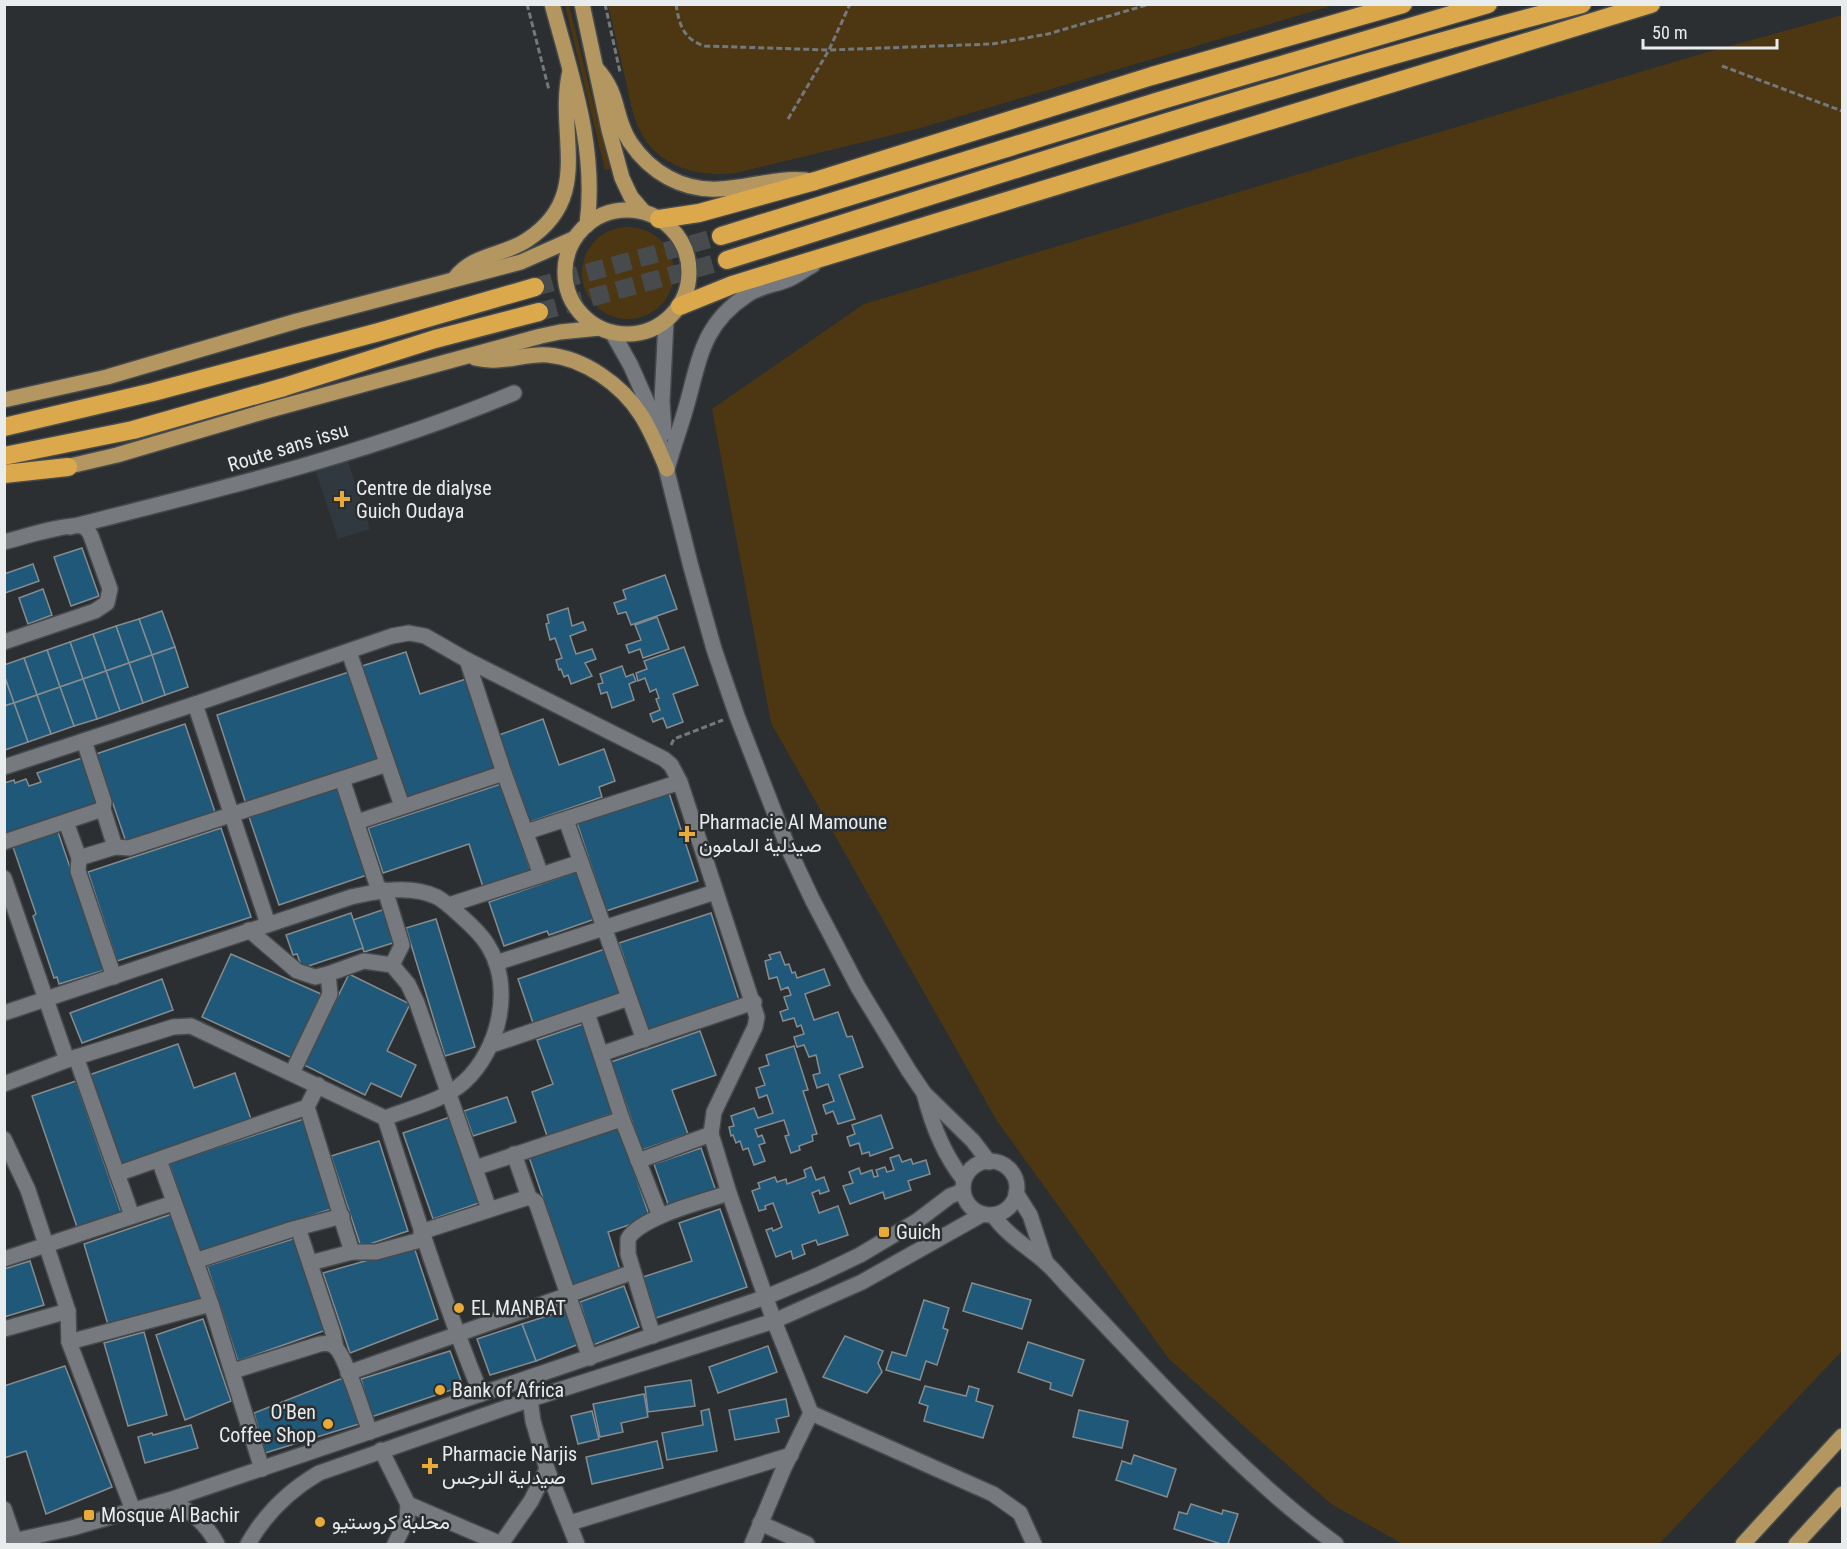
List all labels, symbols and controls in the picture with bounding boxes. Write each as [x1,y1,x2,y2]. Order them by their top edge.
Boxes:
scale bar [1643,12,1776,50]
text: 50 m [1652,22,1687,43]
street label: Route sans issu [225,417,351,477]
place label: Centre de dialyse Guich Oudaya [356,476,492,523]
marker: Centre de dialyse Guich Oudaya [333,490,351,508]
place label: Pharmacie Al Mamoune صيدلية المامون [699,810,887,858]
marker: Pharmacie Al Mamoune صيدلية المامون [680,827,694,841]
place label: Guich [896,1220,941,1244]
marker: Guich [877,1225,891,1239]
place label: EL MANBAT [471,1296,566,1320]
marker: EL MANBAT [452,1301,466,1315]
place label: Bank of Africa [452,1378,564,1402]
marker: Bank of Africa [433,1383,447,1397]
place label: O'Ben Coffee Shop [219,1400,316,1447]
marker: O'Ben Coffee Shop [321,1417,335,1431]
place label: Pharmacie Narjis صيدلية النرجس [442,1442,577,1490]
marker: Pharmacie Narjis صيدلية النرجس [423,1459,437,1473]
place label: Mosque Al Bachir [101,1503,240,1527]
marker: Mosque Al Bachir [82,1508,96,1522]
place label: محلبة كروستيو [332,1510,450,1535]
marker: محلبة كروستيو [313,1515,327,1529]

